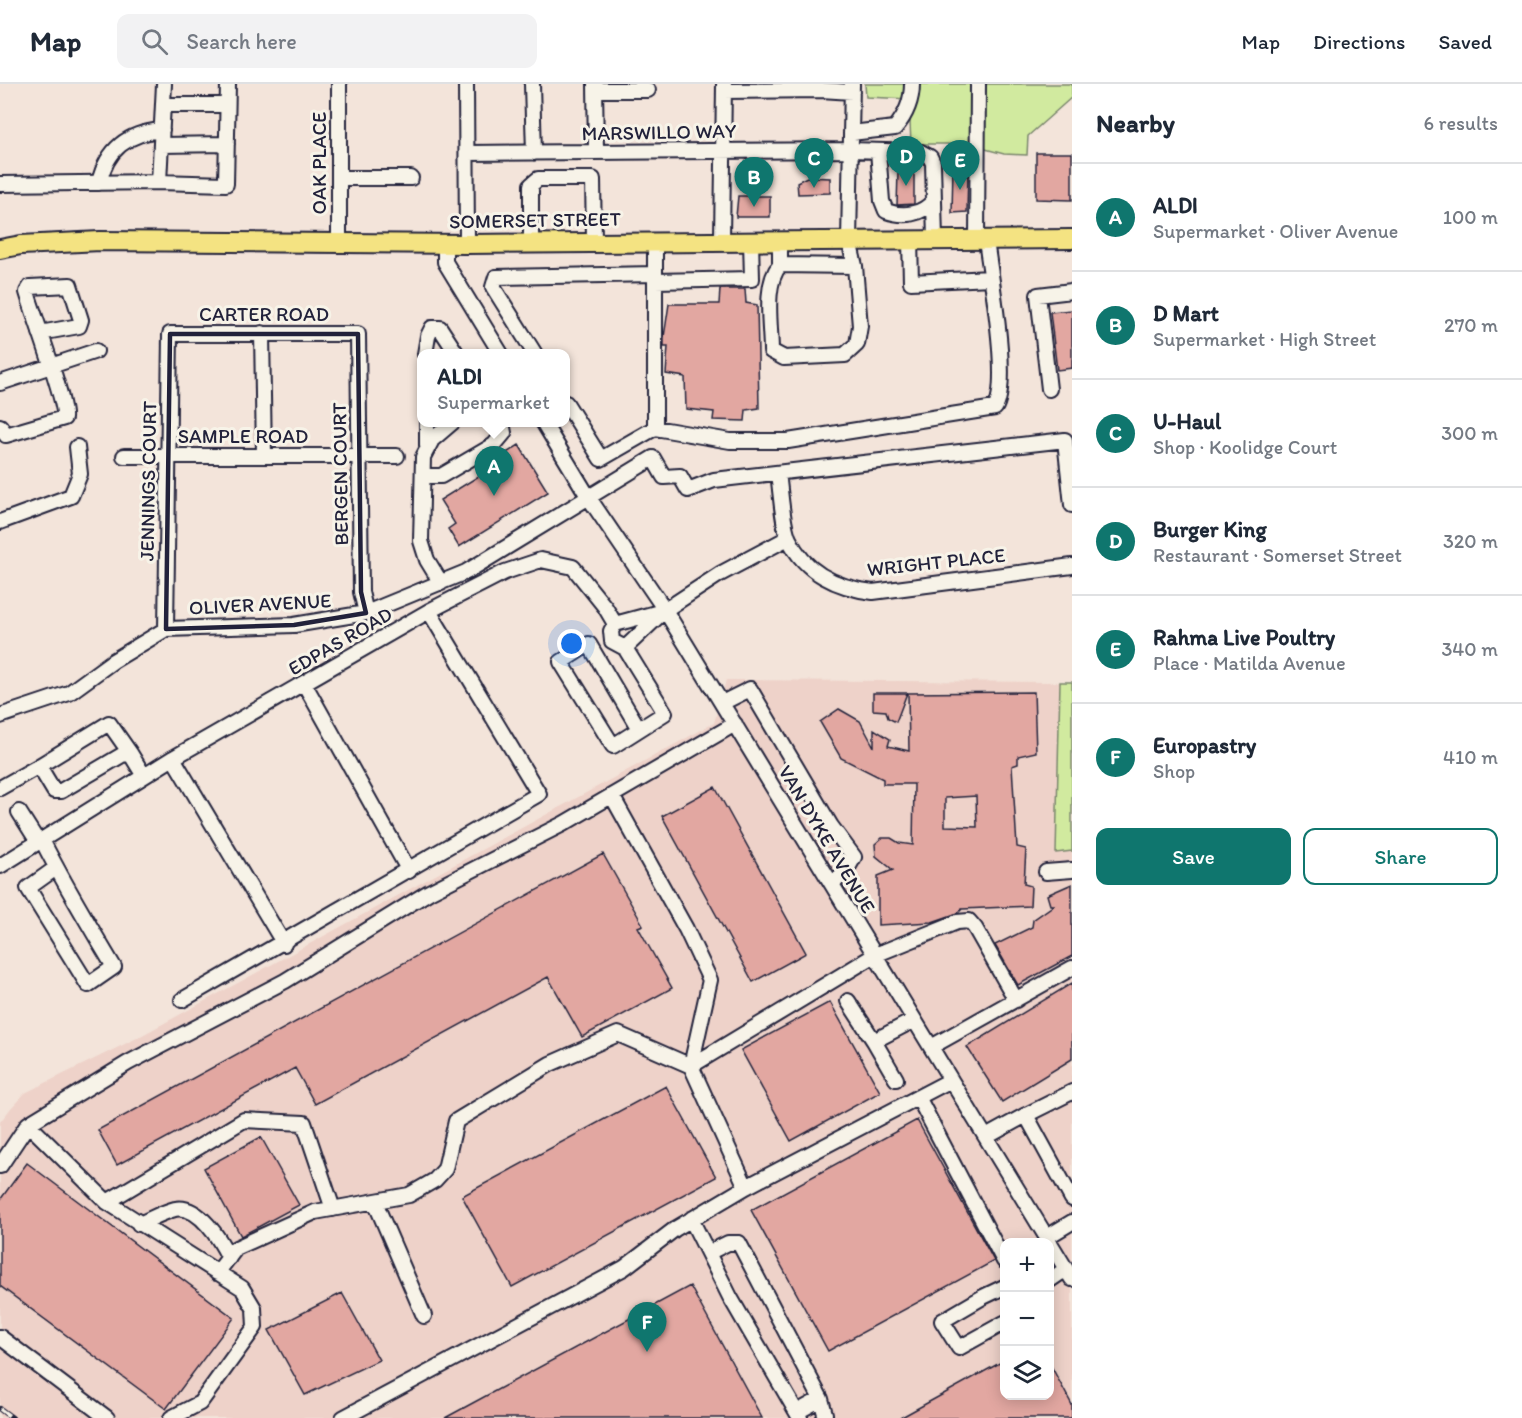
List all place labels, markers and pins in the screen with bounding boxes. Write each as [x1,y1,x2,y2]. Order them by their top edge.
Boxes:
pin: D [886,136,926,186]
pin: C [794,138,834,188]
pin: E [940,141,980,190]
pin: B [734,158,774,207]
pin: A [474,446,514,496]
pin: F [628,1302,666,1352]

